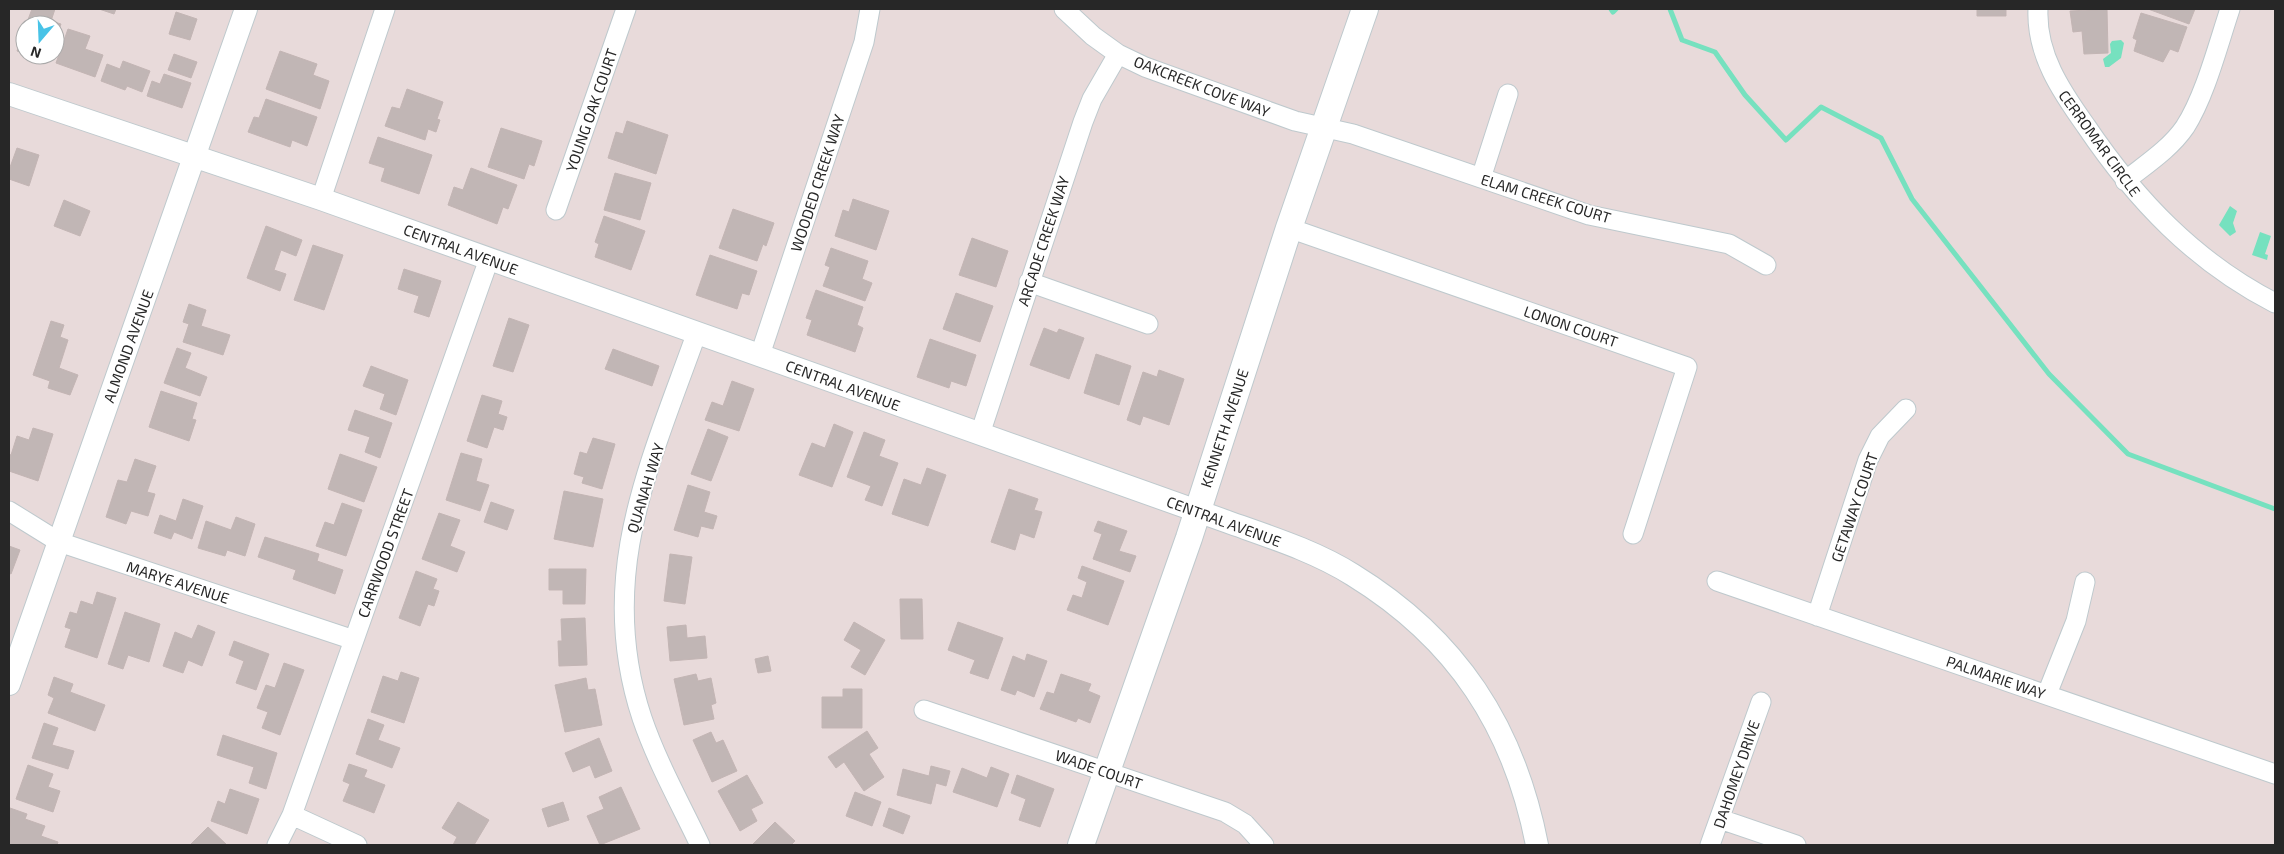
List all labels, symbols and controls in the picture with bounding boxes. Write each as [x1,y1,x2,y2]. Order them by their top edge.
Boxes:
north arrow [15,15,65,65]
text: N [28,43,43,62]
street label: YOUNG OAK COURT [561,46,621,174]
street label: OAKCREEK COVE WAY [1131,52,1273,120]
street label: CERROMAR CIRCLE [2055,86,2145,200]
street label: WOODED CREEK WAY [786,112,848,254]
street label: ELAM CREEK COURT [1479,170,1613,226]
street label: ARCADE CREEK WAY [1013,173,1073,308]
street label: CENTRAL AVENUE [401,220,521,278]
street label: ALMOND AVENUE [99,287,157,405]
street label: LONON COURT [1522,301,1621,351]
street label: CENTRAL AVENUE [783,356,903,414]
street label: KENNETH AVENUE [1196,366,1252,490]
street label: QUANAH WAY [623,440,668,536]
street label: GETAWAY COURT [1827,450,1881,564]
street label: CARRWOOD STREET [353,486,417,620]
street label: CENTRAL AVENUE [1164,492,1284,550]
street label: MARYE AVENUE [124,557,232,607]
street label: PALMARIE WAY [1944,652,2048,703]
street label: DAHOMEY DRIVE [1709,718,1763,830]
street label: WADE COURT [1053,746,1145,792]

